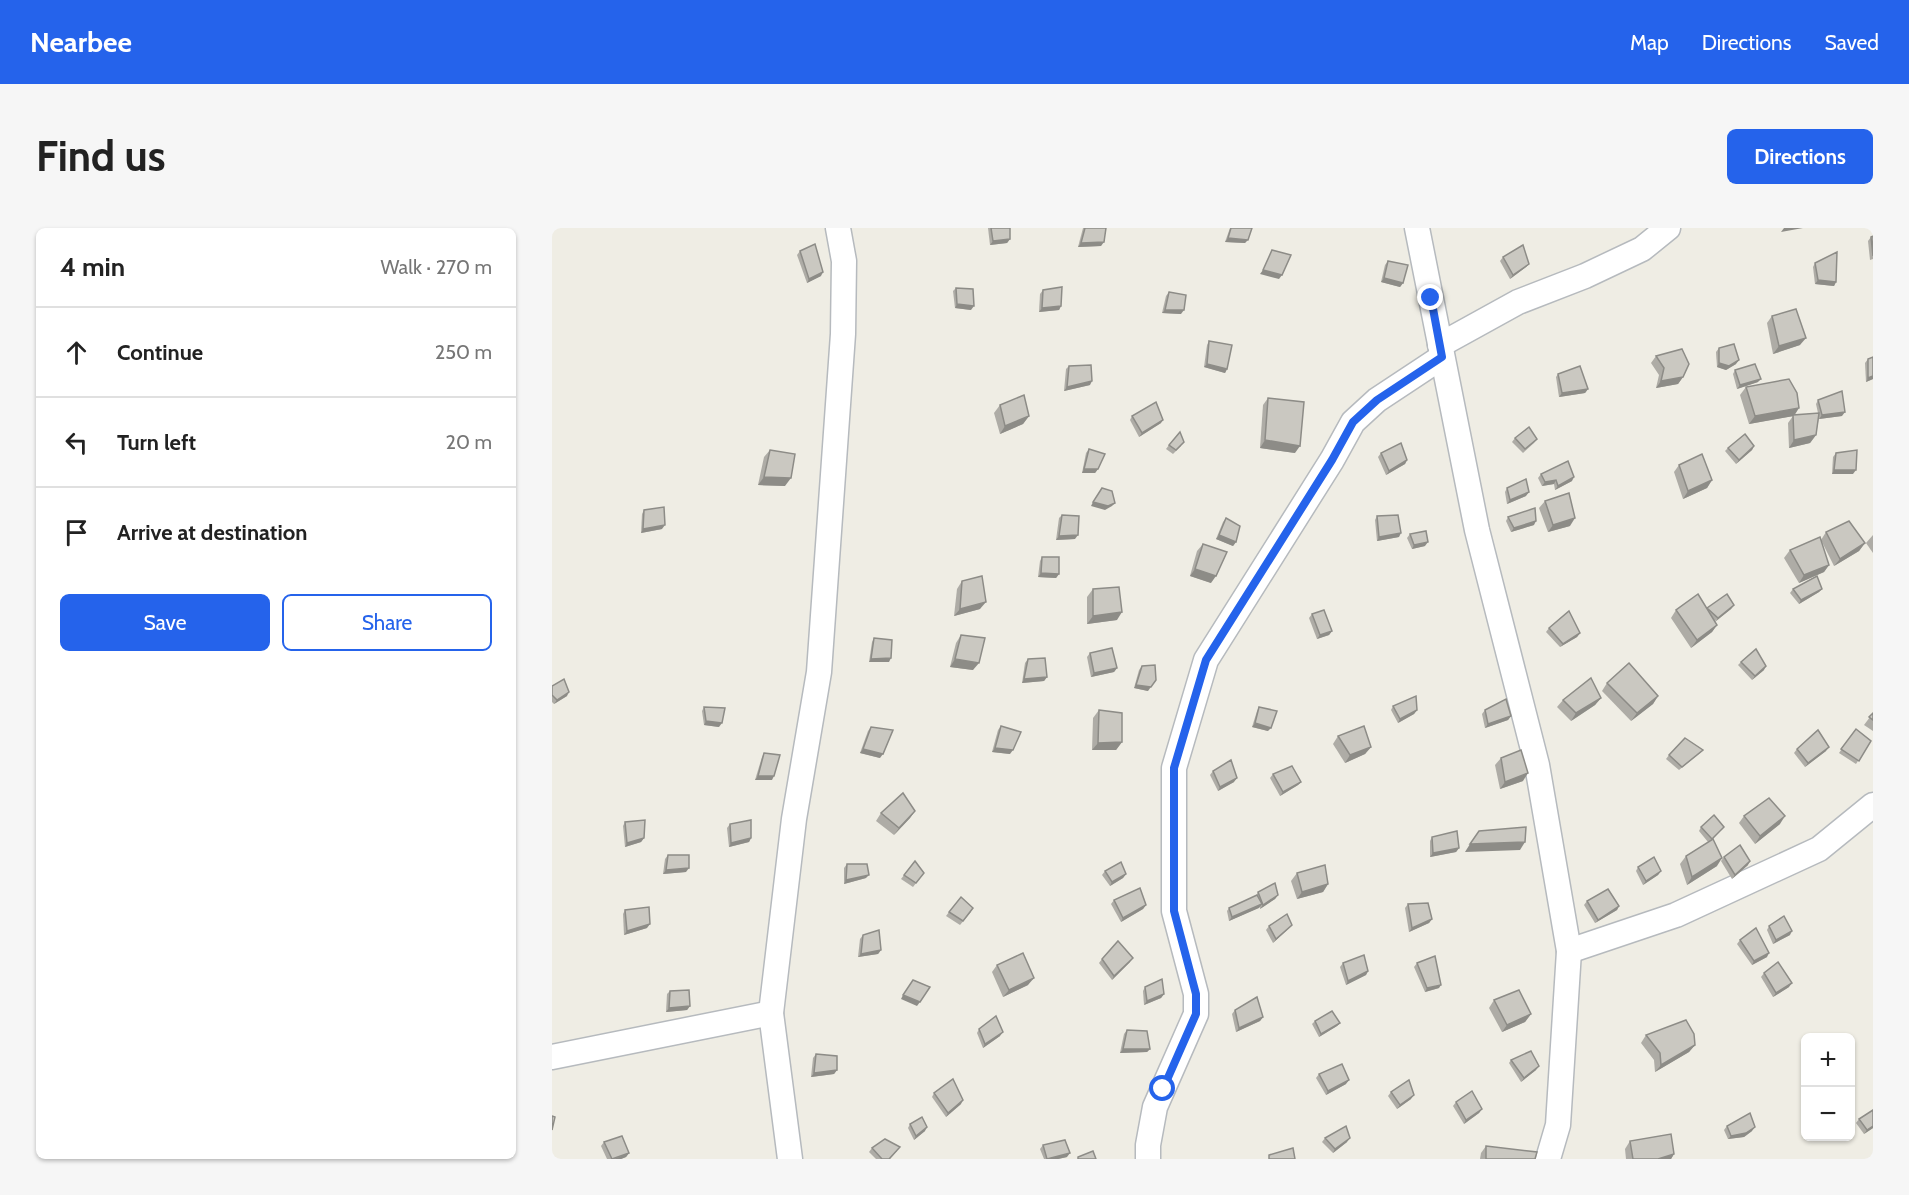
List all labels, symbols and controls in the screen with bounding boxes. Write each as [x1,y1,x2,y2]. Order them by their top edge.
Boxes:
text: Nearbee [30,25,132,59]
text: Map [1630,30,1669,55]
text: Directions [1702,30,1791,55]
text: Saved [1824,30,1879,55]
button: Directions [1727,129,1873,184]
text: Find us [36,130,165,182]
text: 4 min [60,251,125,283]
text: Walk · 270 m [380,255,492,279]
route end [1417,284,1443,310]
icon: ahead [60,336,93,369]
text: Continue [117,339,203,366]
text: 250 m [435,340,492,364]
icon: left [60,426,93,459]
text: Turn left [117,429,196,456]
text: 20 m [446,430,492,454]
icon: arrive [60,516,93,549]
text: Arrive at destination [117,519,307,546]
button: Save [60,594,270,651]
button: Share [282,594,492,651]
map controls [1801,1033,1855,1141]
button: + [1801,1033,1855,1087]
route start [1149,1075,1175,1101]
button: − [1801,1087,1855,1141]

